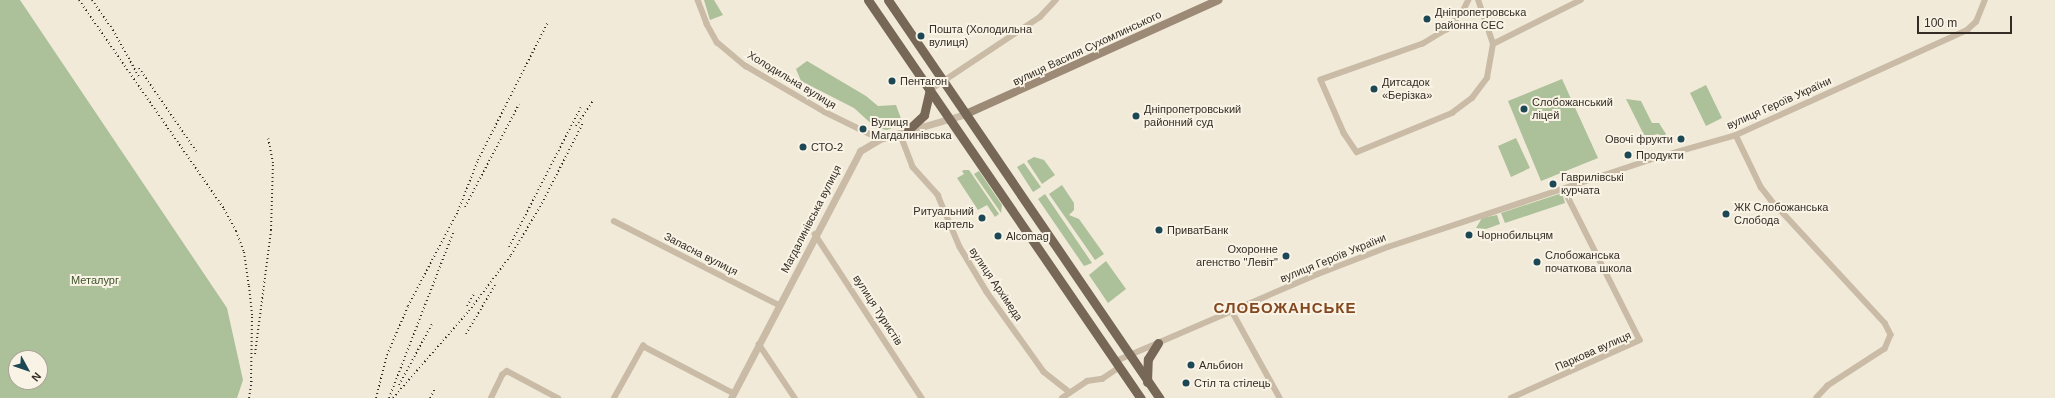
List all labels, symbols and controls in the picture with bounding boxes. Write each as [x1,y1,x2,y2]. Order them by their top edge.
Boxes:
place label: Дніпропетровська районна СЕС [1435,6,1526,32]
street label: вулиця Василя Сухомлинського [1011,8,1163,88]
scale bar [1919,8,2014,34]
marker: Дніпропетровська районна СЕС [1422,14,1432,24]
text: 100 m [1924,16,1957,30]
place label: Пошта (Холодильна вулиця) [929,23,1032,49]
marker: Пошта (Холодильна вулиця) [916,31,926,41]
street label: Холодильна вулиця [745,48,839,112]
place label: Пентагон [900,74,947,88]
street label: вулиця Героїв України [1725,74,1833,132]
marker: Пентагон [887,76,897,86]
place label: Дитсадок «Берізка» [1382,76,1432,102]
marker: Дитсадок «Берізка» [1369,84,1379,94]
place label: Слобожанський ліцей [1532,96,1613,122]
place label: Дніпропетровський районний суд [1144,103,1241,129]
marker: Слобожанський ліцей [1519,104,1529,114]
marker: Дніпропетровський районний суд [1131,111,1141,121]
place label: Вулиця Магдалинівська [871,116,952,142]
marker: Вулиця Магдалинівська [858,124,868,134]
place label: Овочі фрукти [1605,132,1673,146]
marker: Овочі фрукти [1676,134,1686,144]
place label: СТО-2 [811,140,843,154]
marker: СТО-2 [798,142,808,152]
place label: Продукти [1636,148,1684,162]
marker: Продукти [1623,150,1633,160]
street label: Магдалинівська вулиця [778,163,844,275]
place label: Гаврилівські курчата [1561,171,1624,197]
marker: Гаврилівські курчата [1548,179,1558,189]
place label: ЖК Слобожанська Слобода [1734,201,1828,227]
place label: Ритуальний картель [913,205,974,231]
marker: ЖК Слобожанська Слобода [1721,209,1731,219]
marker: Ритуальний картель [977,213,987,223]
place label: ПриватБанк [1167,223,1228,237]
marker: ПриватБанк [1154,225,1164,235]
place label: Чорнобильцям [1477,228,1553,242]
place label: Alcomag [1006,229,1049,243]
street label: Запасна вулиця [662,230,740,278]
marker: Чорнобильцям [1464,230,1474,240]
marker: Alcomag [993,231,1003,241]
street label: вулиця Героїв України [1278,231,1388,285]
place label: Охоронне агенство "Левіт" [1196,243,1278,269]
street label: вулиця Архімеда [966,245,1026,323]
place label: Cлобожанська початкова школа [1545,249,1632,275]
marker: Охоронне агенство "Левіт" [1281,251,1291,261]
marker: Cлобожанська початкова школа [1532,257,1542,267]
street label: вулиця Туристів [850,272,906,348]
park label: Металург [71,273,119,287]
district label: СЛОБОЖАНСЬКЕ [1214,299,1356,317]
street label: Паркова вулиця [1553,328,1633,374]
north arrow [8,350,48,390]
place label: Альбион [1199,358,1243,372]
marker: Альбион [1186,360,1196,370]
text: N [29,370,44,384]
place label: Стіл та стілець [1194,376,1271,390]
marker: Стіл та стілець [1181,378,1191,388]

